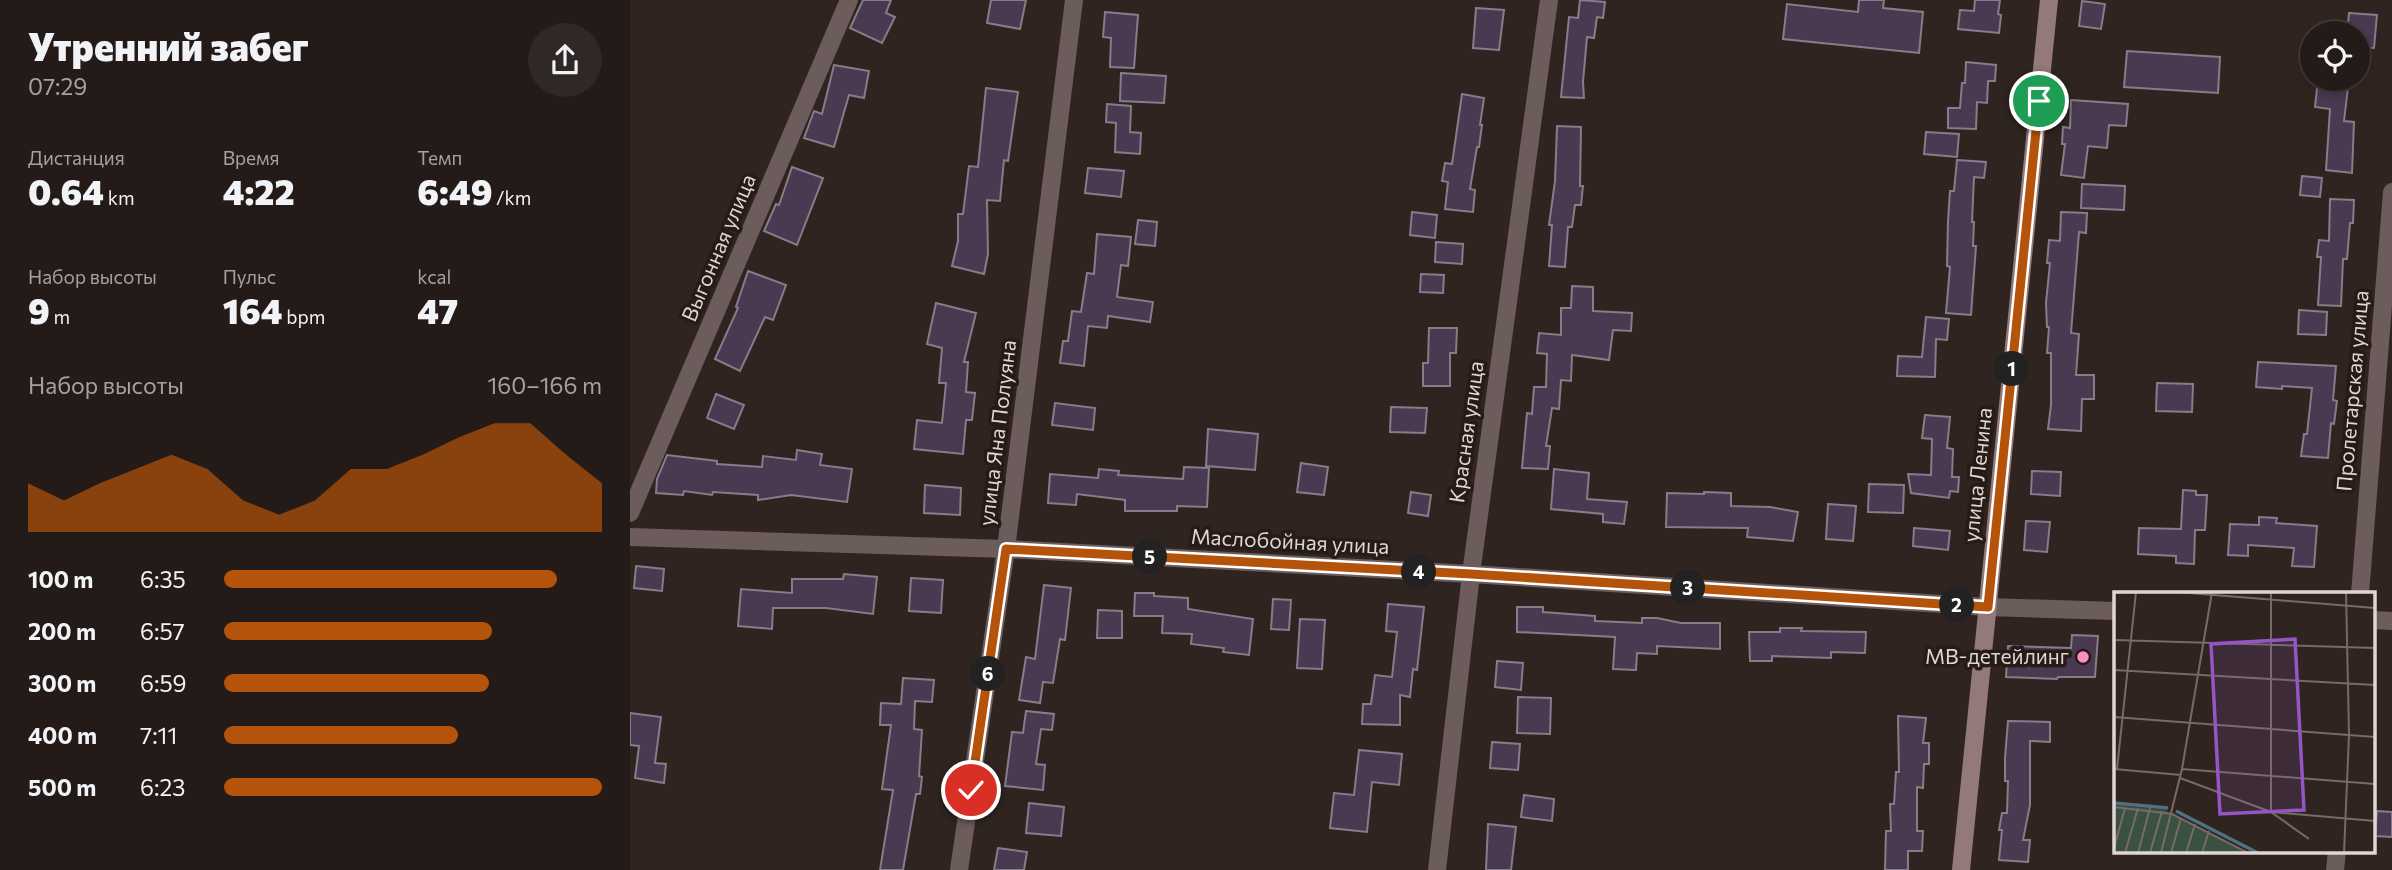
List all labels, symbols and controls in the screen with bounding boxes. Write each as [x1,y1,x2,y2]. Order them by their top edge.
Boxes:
map controls [2300,21,2370,91]
button: locate [2300,21,2370,91]
text: Утренний забег [28,22,309,69]
button: share [528,23,602,97]
pin [2009,71,2069,131]
text: 07:29 [28,72,87,100]
icon: arrive [2020,82,2058,120]
text: Дистанция [28,146,125,169]
text: Время [223,146,280,169]
text: Темп [417,146,462,169]
text: 0.64 [28,169,104,212]
text: 4:22 [223,169,295,212]
text: 6:49 [417,169,492,212]
street label: Выгонная улица [675,170,760,325]
text: km [104,186,135,209]
text: /km [492,186,531,209]
text: Набор высоты [28,265,157,288]
text: Пульс [223,265,276,288]
text: kcal [417,265,451,288]
text: 9 [28,288,50,331]
text: 164 [223,288,283,331]
text: 47 [417,288,458,331]
street label: Пролетарская улица [2330,289,2373,492]
text: m [50,305,70,328]
text: bpm [283,305,325,328]
street label: улица Яна Полуяна [973,338,1020,527]
pin: 1 [1994,352,2030,386]
text: 1 [2007,357,2016,380]
street label: Красная улица [1443,359,1488,504]
text: Набор высоты [28,371,184,399]
text: 160–166 m [487,371,602,399]
street label: улица Ленина [1957,406,1996,543]
street label: Маслобойная улица [1190,523,1390,558]
pin: 5 [1133,540,1168,574]
text: 5 [1144,545,1155,568]
pin: 4 [1402,554,1436,590]
text: 4 [1413,560,1424,583]
text: 100 m [28,565,93,593]
text: 6:35 [140,565,186,593]
pin: 3 [1670,570,1706,606]
text: 3 [1682,576,1693,599]
pin: 2 [1940,588,1974,622]
inset map [2114,592,2374,852]
text: 2 [1951,593,1962,616]
text: 200 m [28,617,96,645]
text: 6:57 [140,617,185,645]
place label: MB-детейлинг [1925,643,2069,668]
marker: MB-детейлинг [2075,649,2091,665]
pin: 6 [970,656,1006,692]
text: 6 [982,662,993,685]
text: 300 m [28,669,96,697]
text: 6:59 [140,669,187,697]
text: 400 m [28,721,97,749]
text: 7:11 [140,721,177,749]
pin [941,760,1001,820]
icon: check [952,771,990,809]
text: 500 m [28,773,96,801]
text: 6:23 [140,773,185,801]

